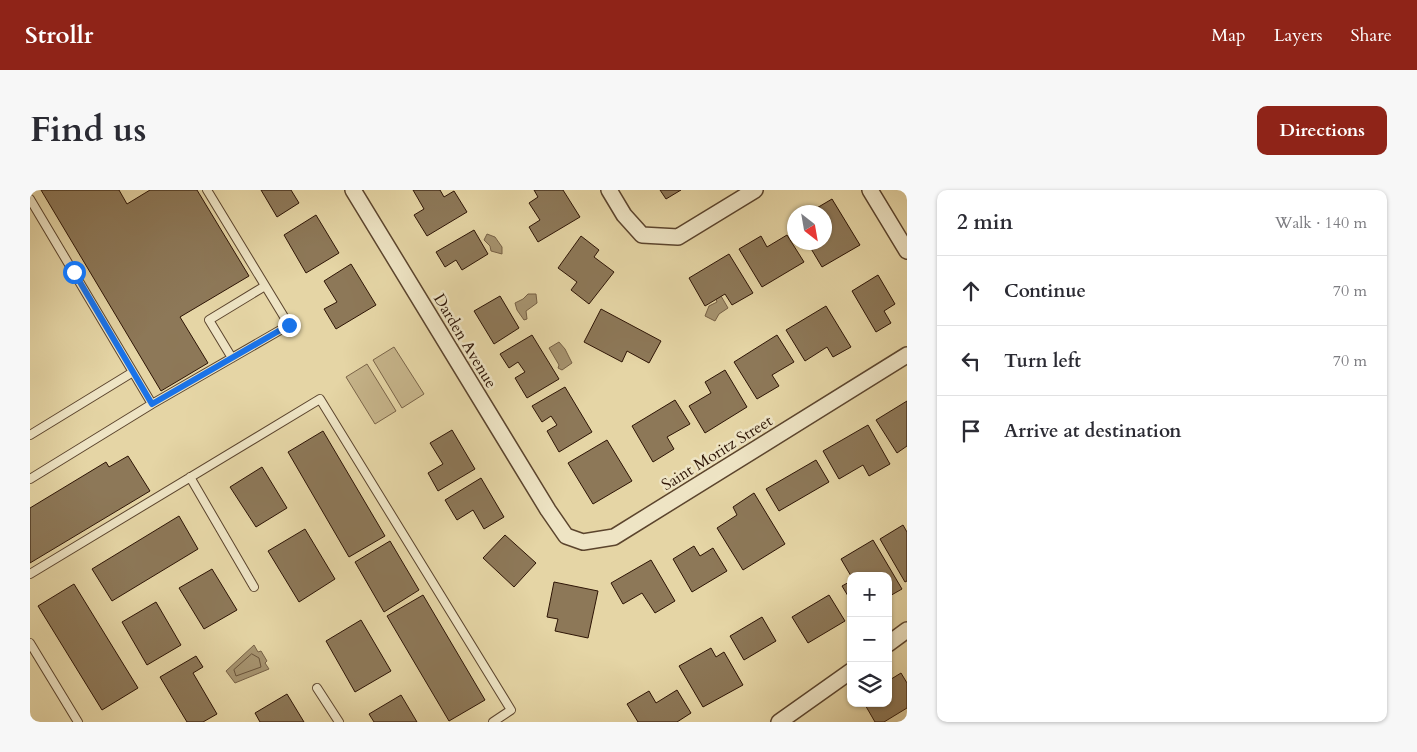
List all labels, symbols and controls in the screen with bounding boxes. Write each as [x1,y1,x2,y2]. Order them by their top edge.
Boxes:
text: Strollr [25,19,93,52]
text: Map [1211,23,1246,48]
text: Layers [1274,23,1323,48]
text: Share [1351,23,1392,48]
text: Find us [30,106,146,154]
button: Directions [1257,106,1387,155]
north arrow [787,205,832,250]
text: 2 min [957,208,1013,237]
text: Walk · 140 m [1275,212,1367,234]
route start [63,261,86,284]
icon: ahead [957,277,985,305]
text: Continue [1004,278,1086,304]
text: 70 m [1333,280,1367,302]
street label: Darden Avenue [428,290,502,392]
route end [278,314,301,337]
icon: left [957,347,985,375]
text: Turn left [1004,348,1081,374]
text: 70 m [1333,350,1367,372]
street label: Saint Moritz Street [657,410,777,496]
icon: arrive [957,417,985,445]
text: Arrive at destination [1004,418,1181,444]
map controls [847,572,892,707]
button: + [847,572,892,617]
button: − [847,617,892,662]
button: layers [847,662,892,707]

